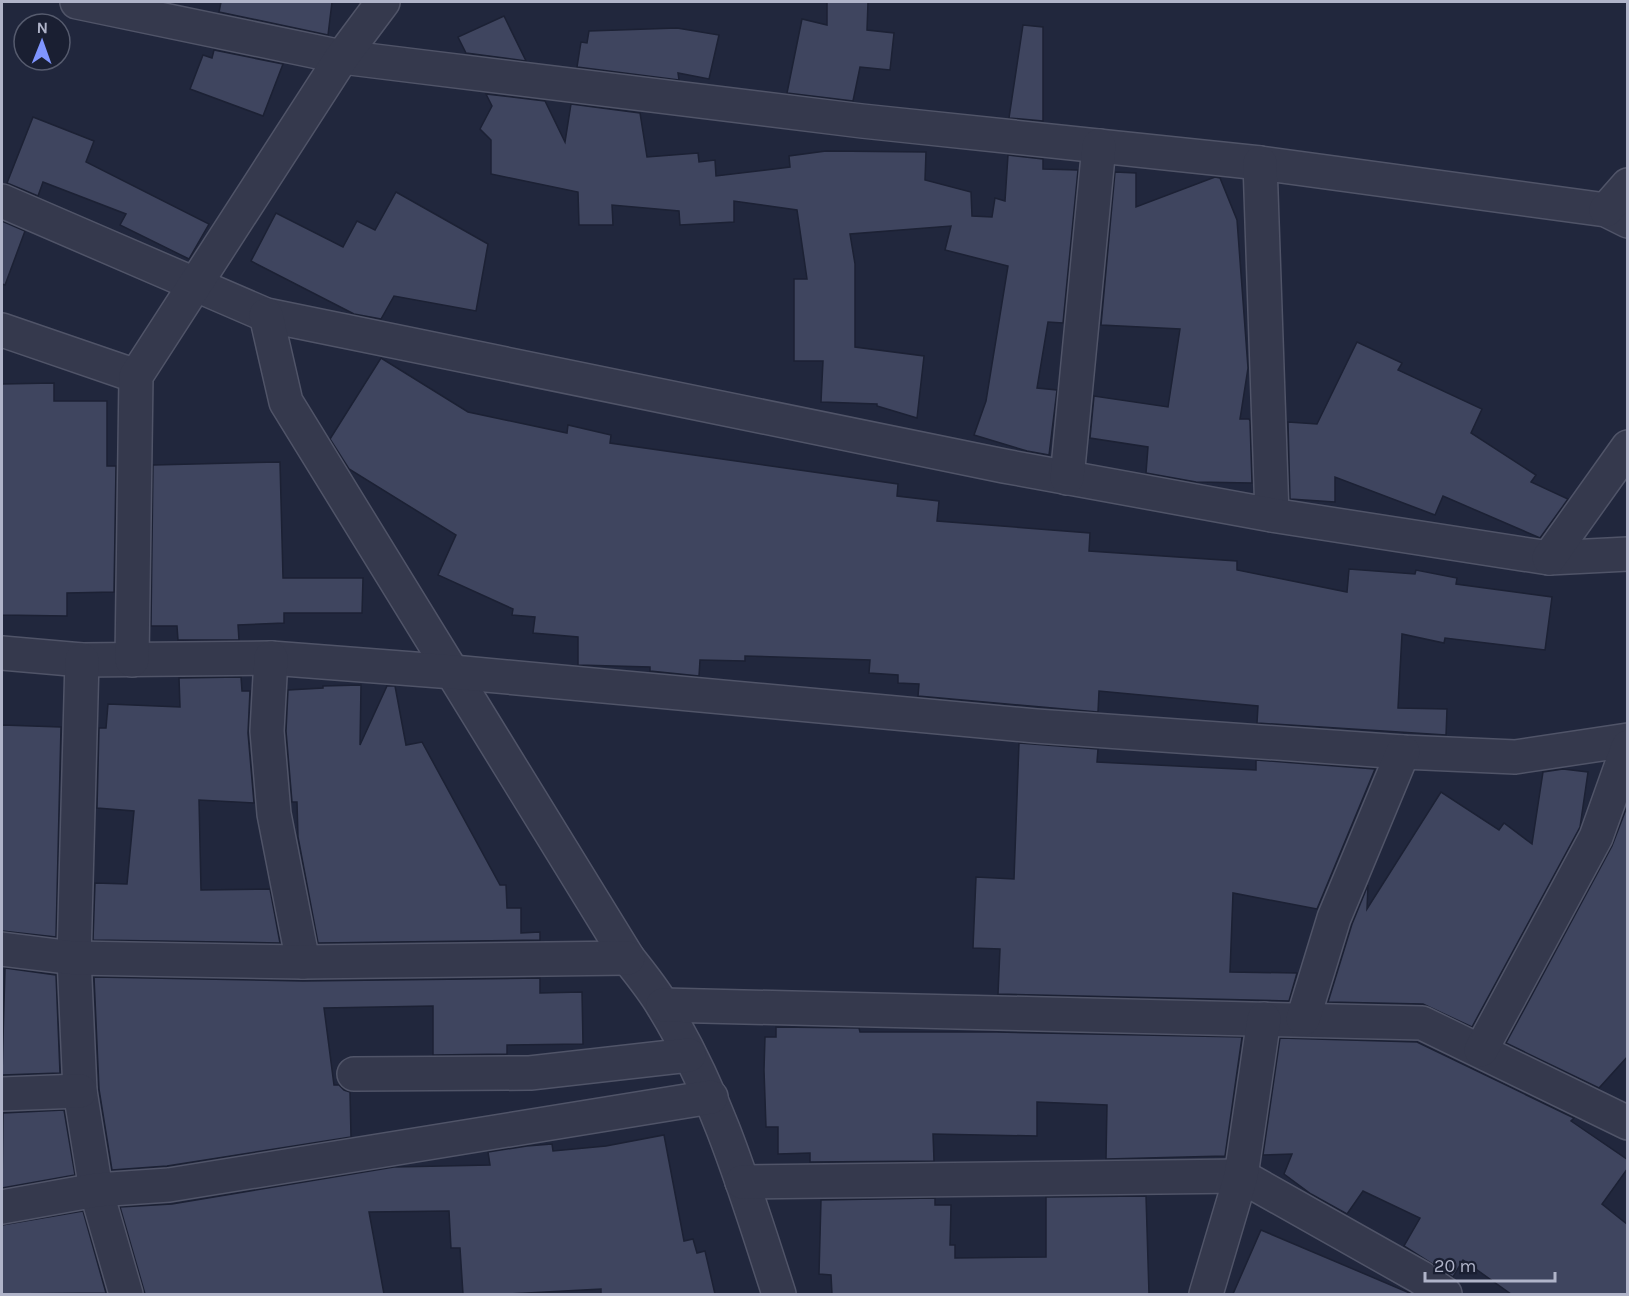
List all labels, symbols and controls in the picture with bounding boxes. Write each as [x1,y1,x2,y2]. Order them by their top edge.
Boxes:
north arrow [12,12,72,72]
text: N [36,18,48,37]
scale bar [1425,1245,1556,1283]
text: 20 m [1434,1255,1476,1277]

